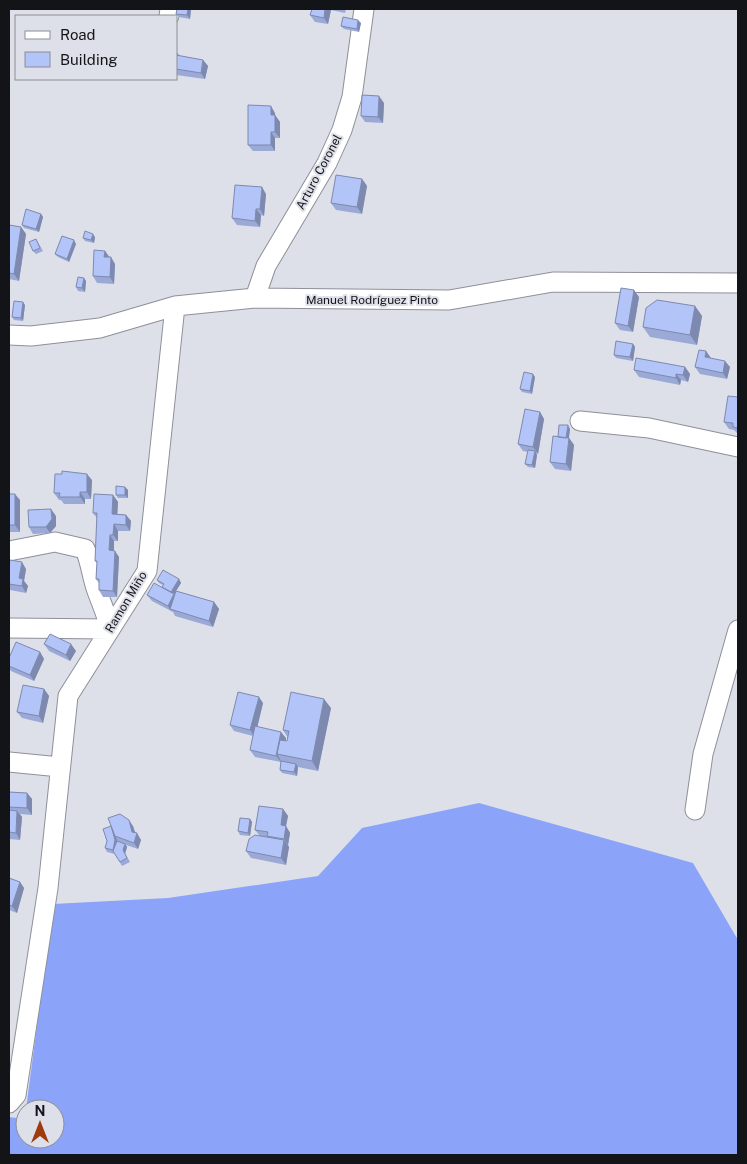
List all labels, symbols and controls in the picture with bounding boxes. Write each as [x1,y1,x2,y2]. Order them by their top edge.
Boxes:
legend [15,15,178,80]
text: Road [60,26,96,43]
text: Building [60,51,118,68]
street label: Arturo Coronel [293,132,345,212]
street label: Manuel Rodríguez Pinto [306,293,438,307]
street label: Ramon Miño [102,569,150,635]
north arrow [15,1099,65,1149]
text: N [35,1103,45,1119]

